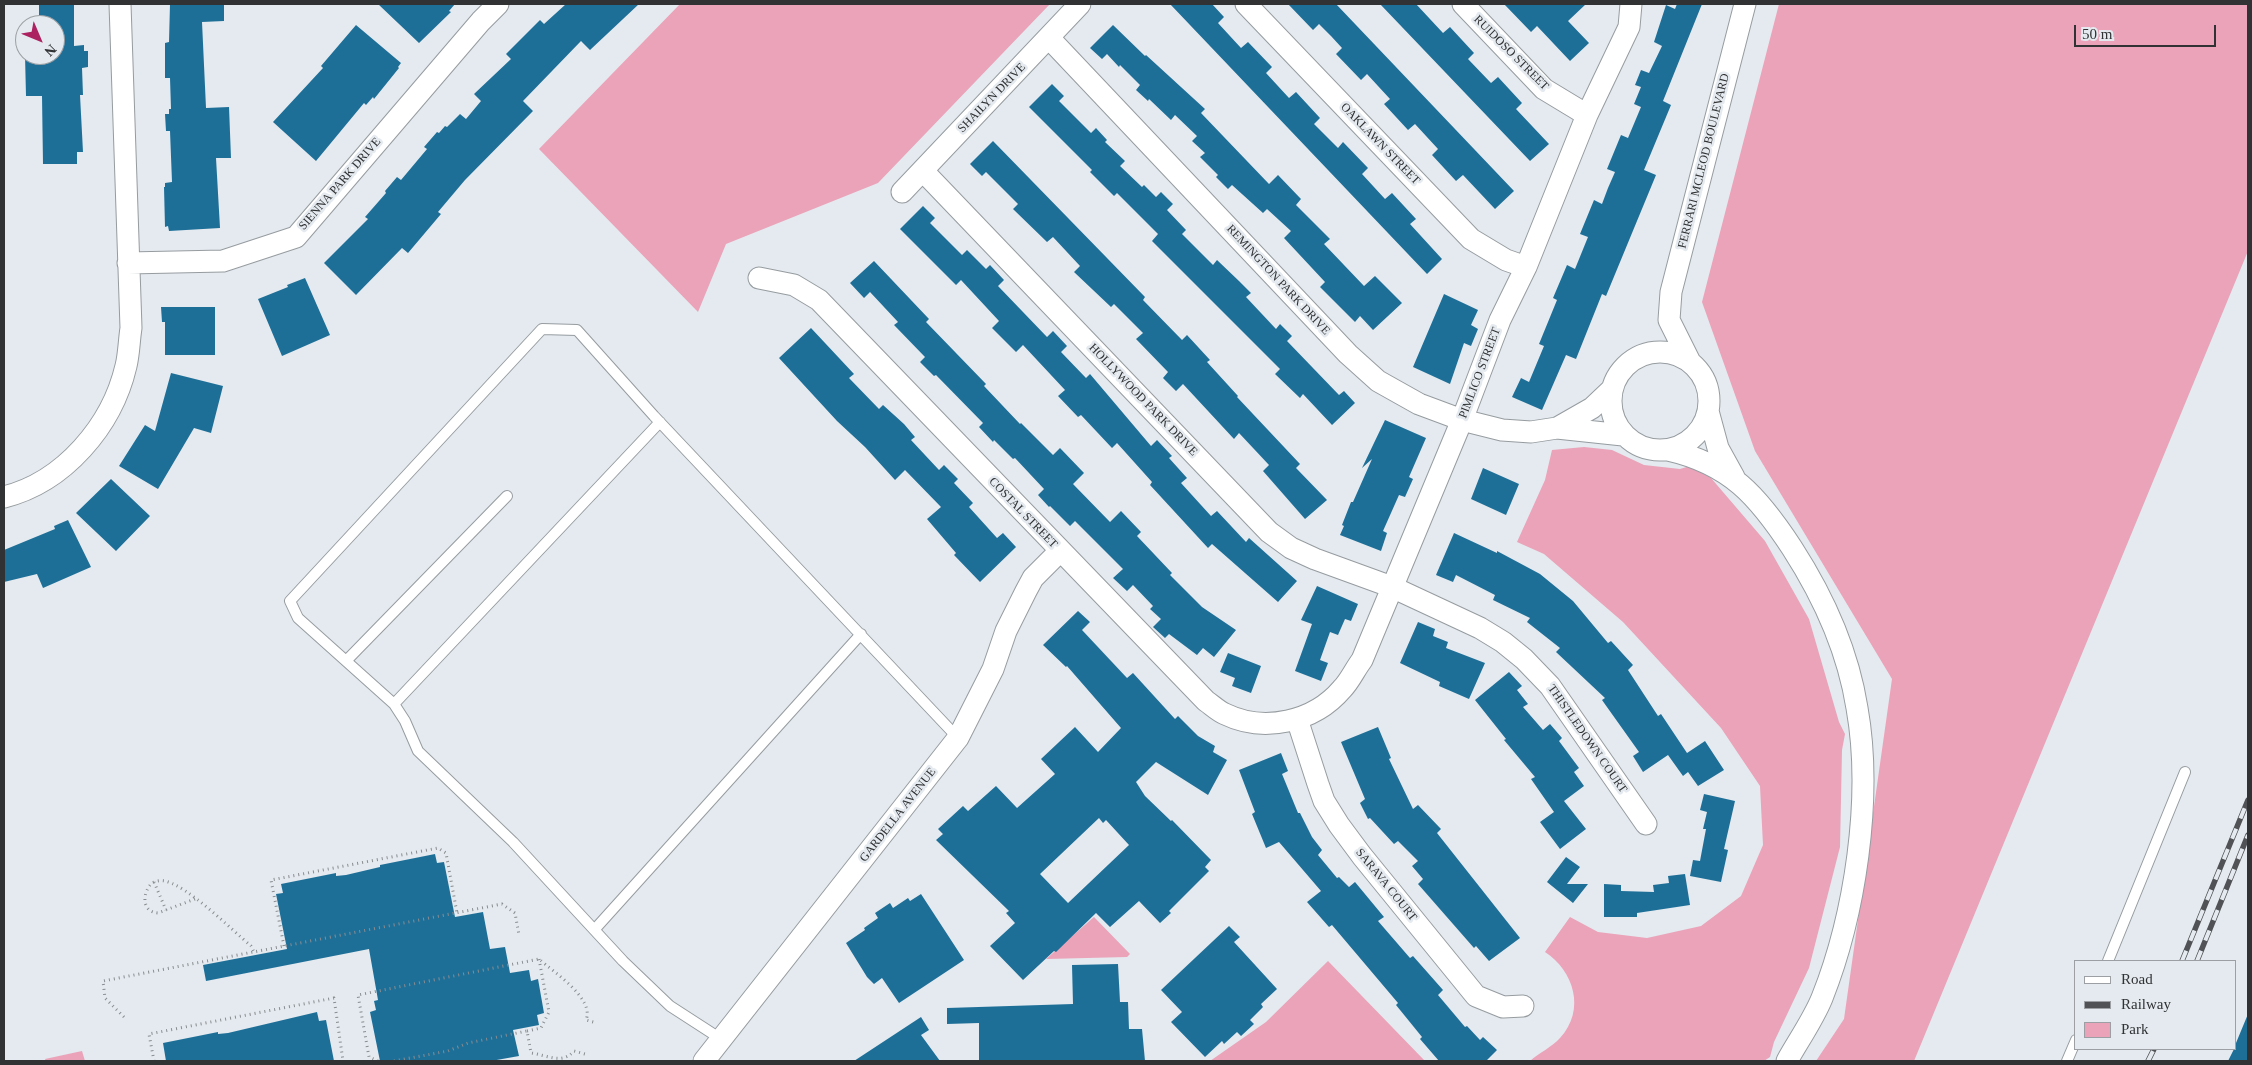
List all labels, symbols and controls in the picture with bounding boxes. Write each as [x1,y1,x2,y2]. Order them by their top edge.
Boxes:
street label: RUIDOSO STREET [1470,12,1552,94]
north arrow [15,15,65,65]
scale bar [2077,15,2220,47]
text: 50 m [2082,26,2112,42]
text: N [41,41,59,59]
street label: SHAILYN DRIVE [955,60,1029,136]
street label: FERRARI MCLEOD BOULEVARD [1675,72,1733,250]
street label: OAKLAWN STREET [1337,100,1423,188]
street label: SIENNA PARK DRIVE [296,135,384,233]
street label: REMINGTON PARK DRIVE [1223,222,1333,338]
street label: PIMLICO STREET [1456,325,1504,421]
street label: HOLLYWOOD PARK DRIVE [1086,341,1200,459]
street label: COSTAL STREET [986,475,1060,551]
street label: THISTLEDOWN COURT [1544,682,1630,796]
street label: GARDELLA AVENUE [857,765,939,865]
street label: SARAVA COURT [1352,846,1420,924]
legend [2074,960,2237,1050]
text: Road [2121,971,2153,987]
text: Railway [2121,996,2171,1012]
text: Park [2121,1021,2149,1037]

